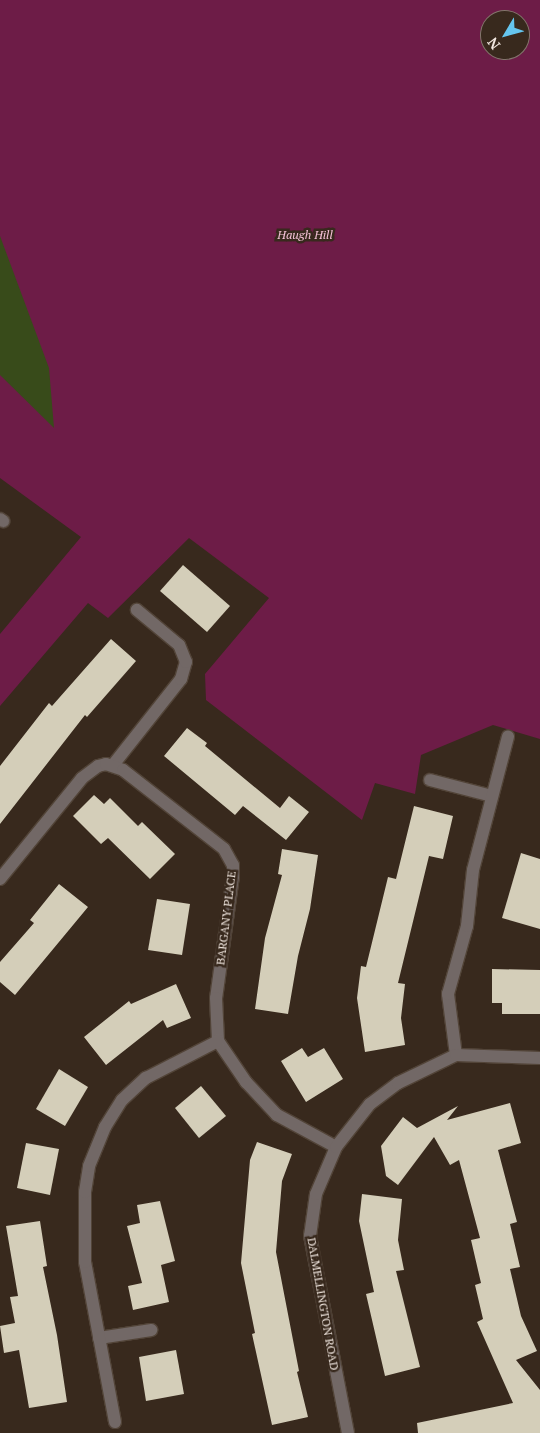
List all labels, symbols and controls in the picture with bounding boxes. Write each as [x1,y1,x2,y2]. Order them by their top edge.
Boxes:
north arrow [480,10,530,60]
text: N [483,34,504,54]
park label: Haugh Hill [277,228,333,242]
street label: BARGANY PLACE [213,870,239,966]
street label: DALMELLINGTON ROAD [304,1237,342,1371]

